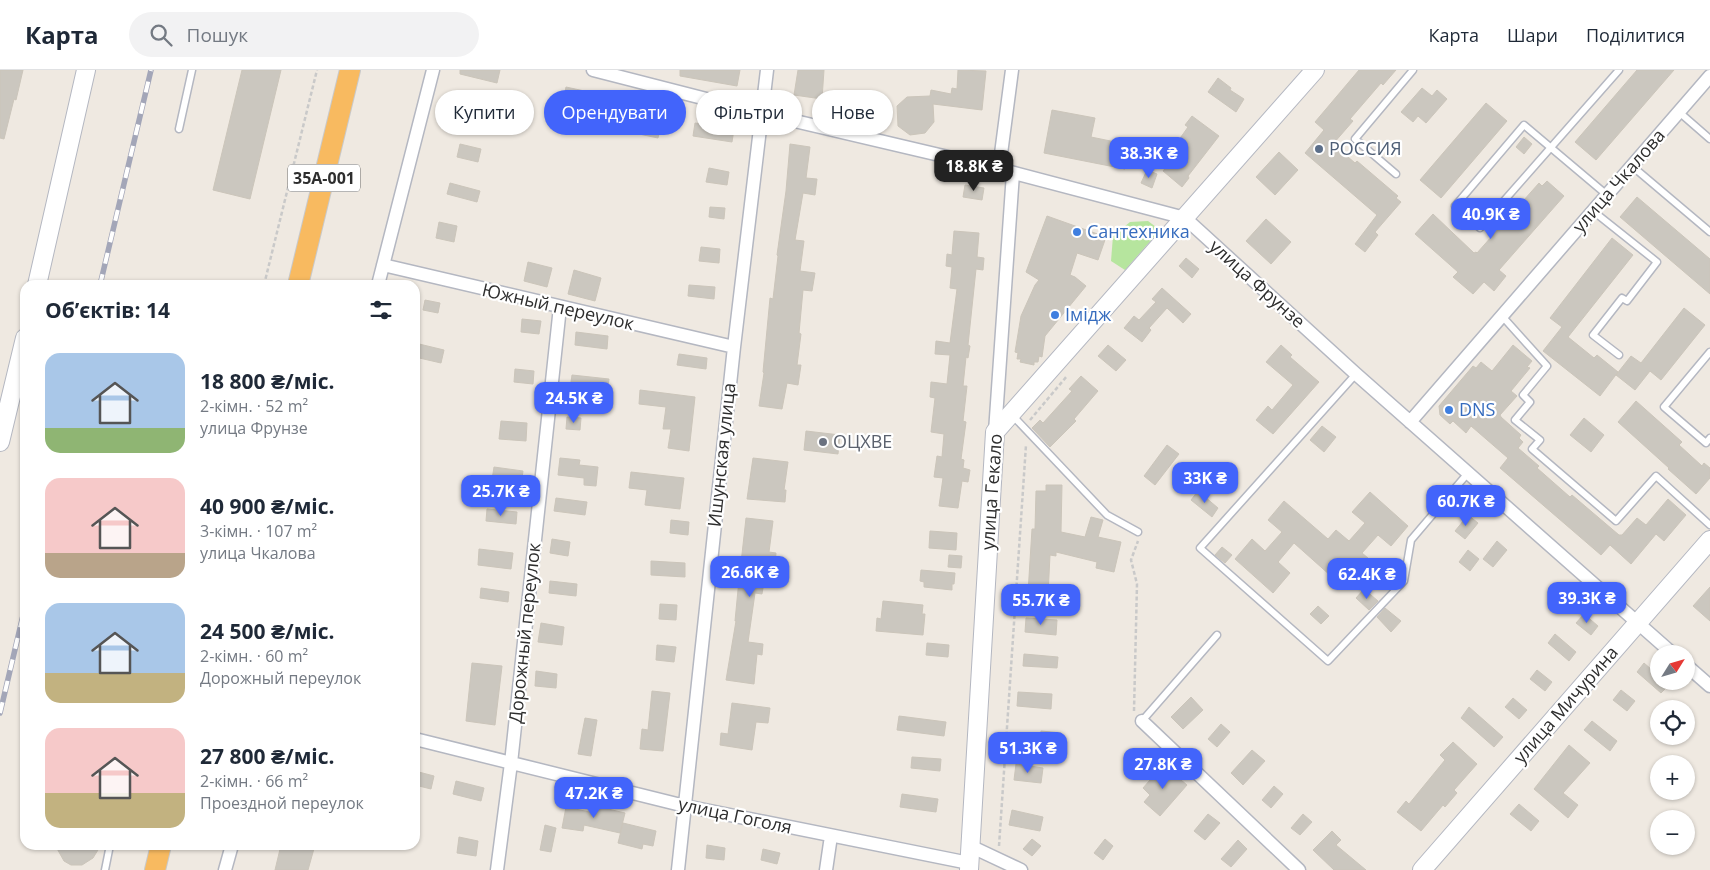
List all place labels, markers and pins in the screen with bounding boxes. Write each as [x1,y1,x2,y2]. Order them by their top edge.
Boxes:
pin: 38.3K ₴ [1103,136,1195,179]
place label: РОССИЯ [1329,136,1402,160]
marker: РОССИЯ [1313,143,1325,155]
pin: 18.8K ₴ [928,150,1020,192]
pin: 40.9K ₴ [1445,198,1537,240]
place label: Сантехника [1087,219,1190,243]
marker: Сантехника [1071,226,1083,238]
place label: Імідж [1065,302,1112,326]
marker: Імідж [1049,309,1061,321]
pin: 24.5K ₴ [528,382,620,424]
place label: DNS [1459,397,1496,421]
marker: DNS [1443,404,1455,416]
place label: ОЦХВЕ [833,429,892,453]
marker: ОЦХВЕ [817,436,829,448]
pin: 33K ₴ [1170,462,1240,504]
pin: 25.7K ₴ [455,474,547,517]
pin: 60.7K ₴ [1420,484,1512,527]
pin: 26.6K ₴ [704,556,796,598]
pin: 62.4K ₴ [1321,558,1413,600]
pin: 39.3K ₴ [1541,582,1633,624]
pin: 55.7K ₴ [995,584,1087,626]
pin: 51.3K ₴ [982,732,1074,774]
pin: 27.8K ₴ [1117,748,1209,790]
pin: 47.2K ₴ [548,776,640,819]

